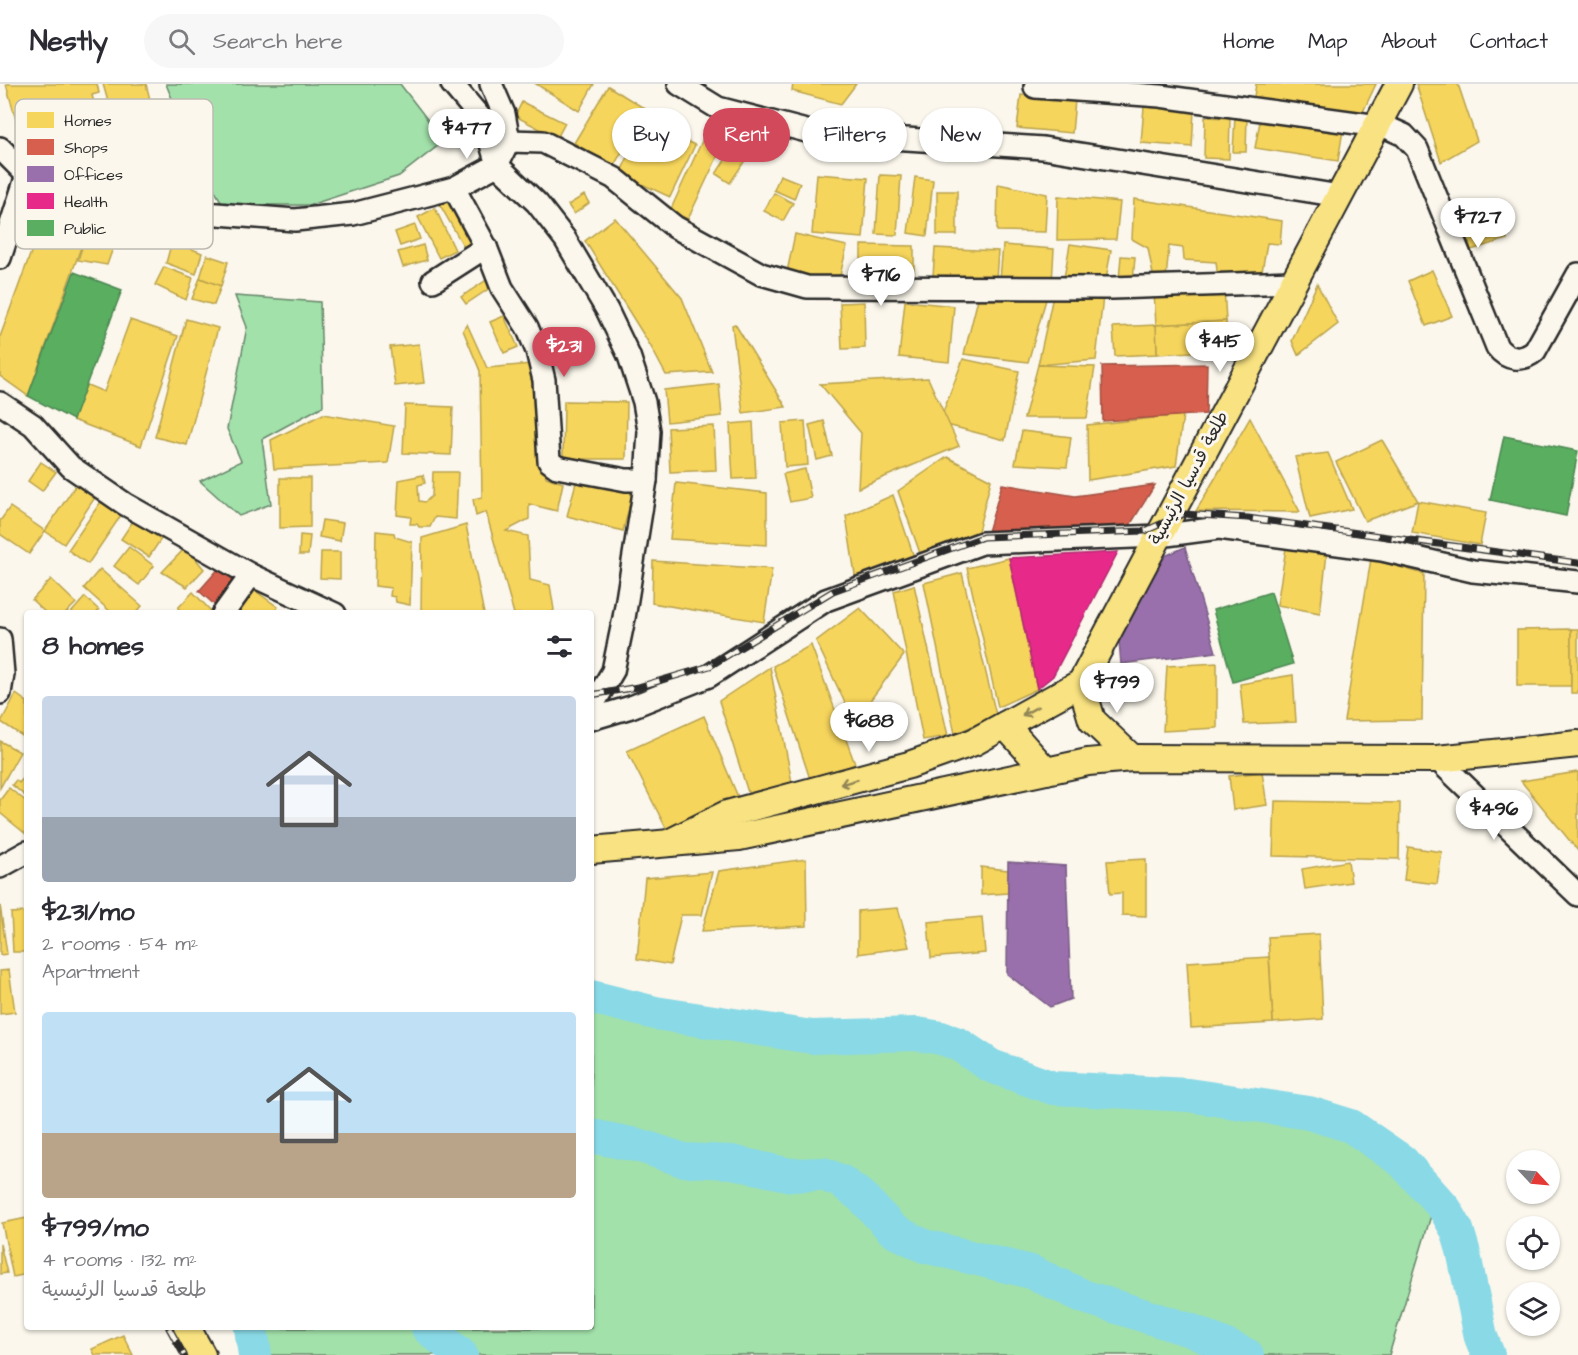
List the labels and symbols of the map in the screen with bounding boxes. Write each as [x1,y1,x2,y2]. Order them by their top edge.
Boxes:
legend [15,99,213,249]
pin: $477 [431,109,503,160]
text: Homes [64,110,112,132]
text: Shops [64,137,108,159]
text: Offices [64,164,123,186]
text: Health [64,191,107,213]
pin: $727 [1442,198,1514,249]
text: Public [64,218,106,240]
pin: $716 [845,256,917,307]
pin: $415 [1184,322,1256,373]
pin: $231 [528,327,600,378]
street label: طلعة قدسيا الرئيسية [1143,407,1235,549]
pin: $799 [1081,663,1153,714]
pin: $688 [833,702,905,753]
one-way arrow [1022,705,1039,717]
one-way arrow [840,776,859,788]
pin: $496 [1458,790,1530,841]
north arrow [1506,1150,1560,1204]

